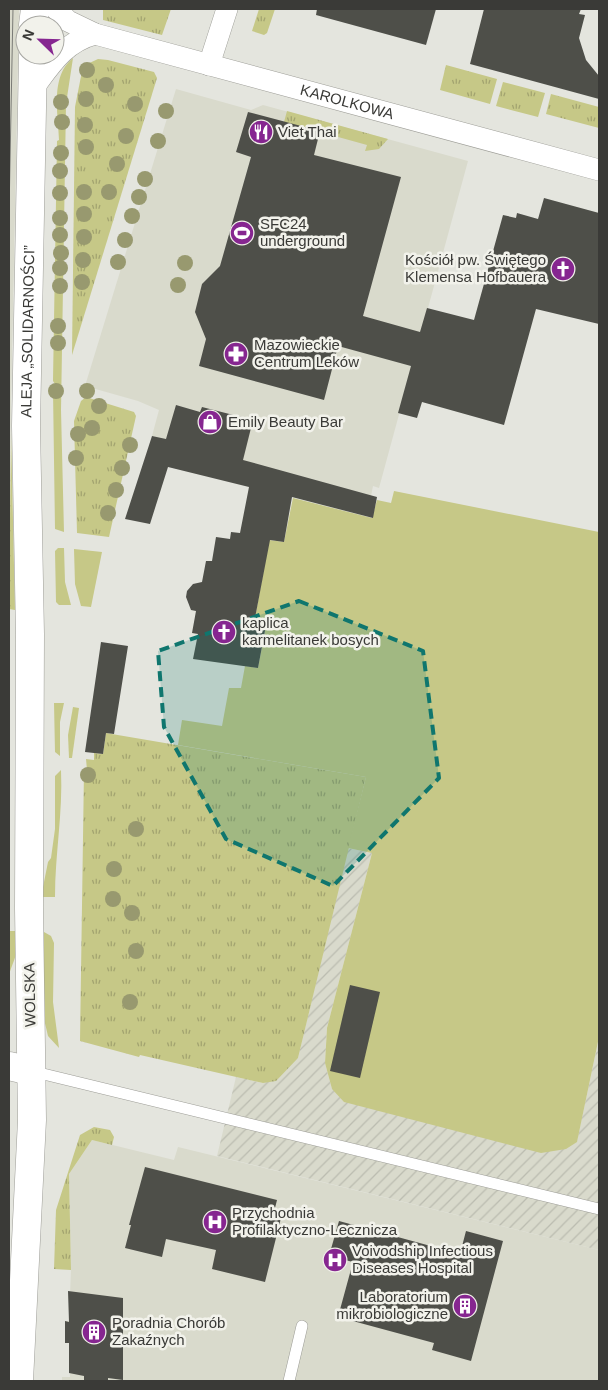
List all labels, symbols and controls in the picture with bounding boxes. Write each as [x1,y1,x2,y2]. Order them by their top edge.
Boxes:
north arrow [15,15,65,65]
text: N [19,27,37,43]
street label: KAROLKOWA [299,81,396,122]
restaurant icon: Viet Thai [248,119,274,145]
place label: Viet Thai [278,123,337,140]
place label: SFC24 underground [260,215,345,249]
sports icon: SFC24 underground [229,220,255,246]
street label: ALEJA „SOLIDARNOŚCI” [17,245,37,418]
place label: Kościół pw. Świętego Klemensa Hofbauera [405,251,547,285]
church icon: Kościół pw. Świętego Klemensa Hofbauera [550,256,576,282]
place label: Mazowieckie Centrum Leków [254,336,359,370]
pharmacy icon: Mazowieckie Centrum Leków [223,341,249,367]
shop icon: Emily Beauty Bar [197,409,223,435]
place label: Emily Beauty Bar [228,413,343,430]
place label: kaplica karmelitanek bosych [242,614,379,648]
church icon: kaplica karmelitanek bosych [211,619,237,645]
street label: WOLSKA [20,963,39,1027]
place label: Przychodnia Profilaktyczno-Lecznicza [232,1204,398,1238]
hospital icon: Przychodnia Profilaktyczno-Lecznicza [202,1209,228,1235]
place label: Voivodship Infectious Diseases Hospital [352,1242,493,1276]
hospital icon: Voivodship Infectious Diseases Hospital [322,1247,348,1273]
place label: Laboratorium mikrobiologiczne [336,1288,448,1322]
building icon: Laboratorium mikrobiologiczne [452,1293,478,1319]
place label: Poradnia Chorób Zakaźnych [112,1314,225,1348]
building icon: Poradnia Chorób Zakaźnych [81,1319,107,1345]

